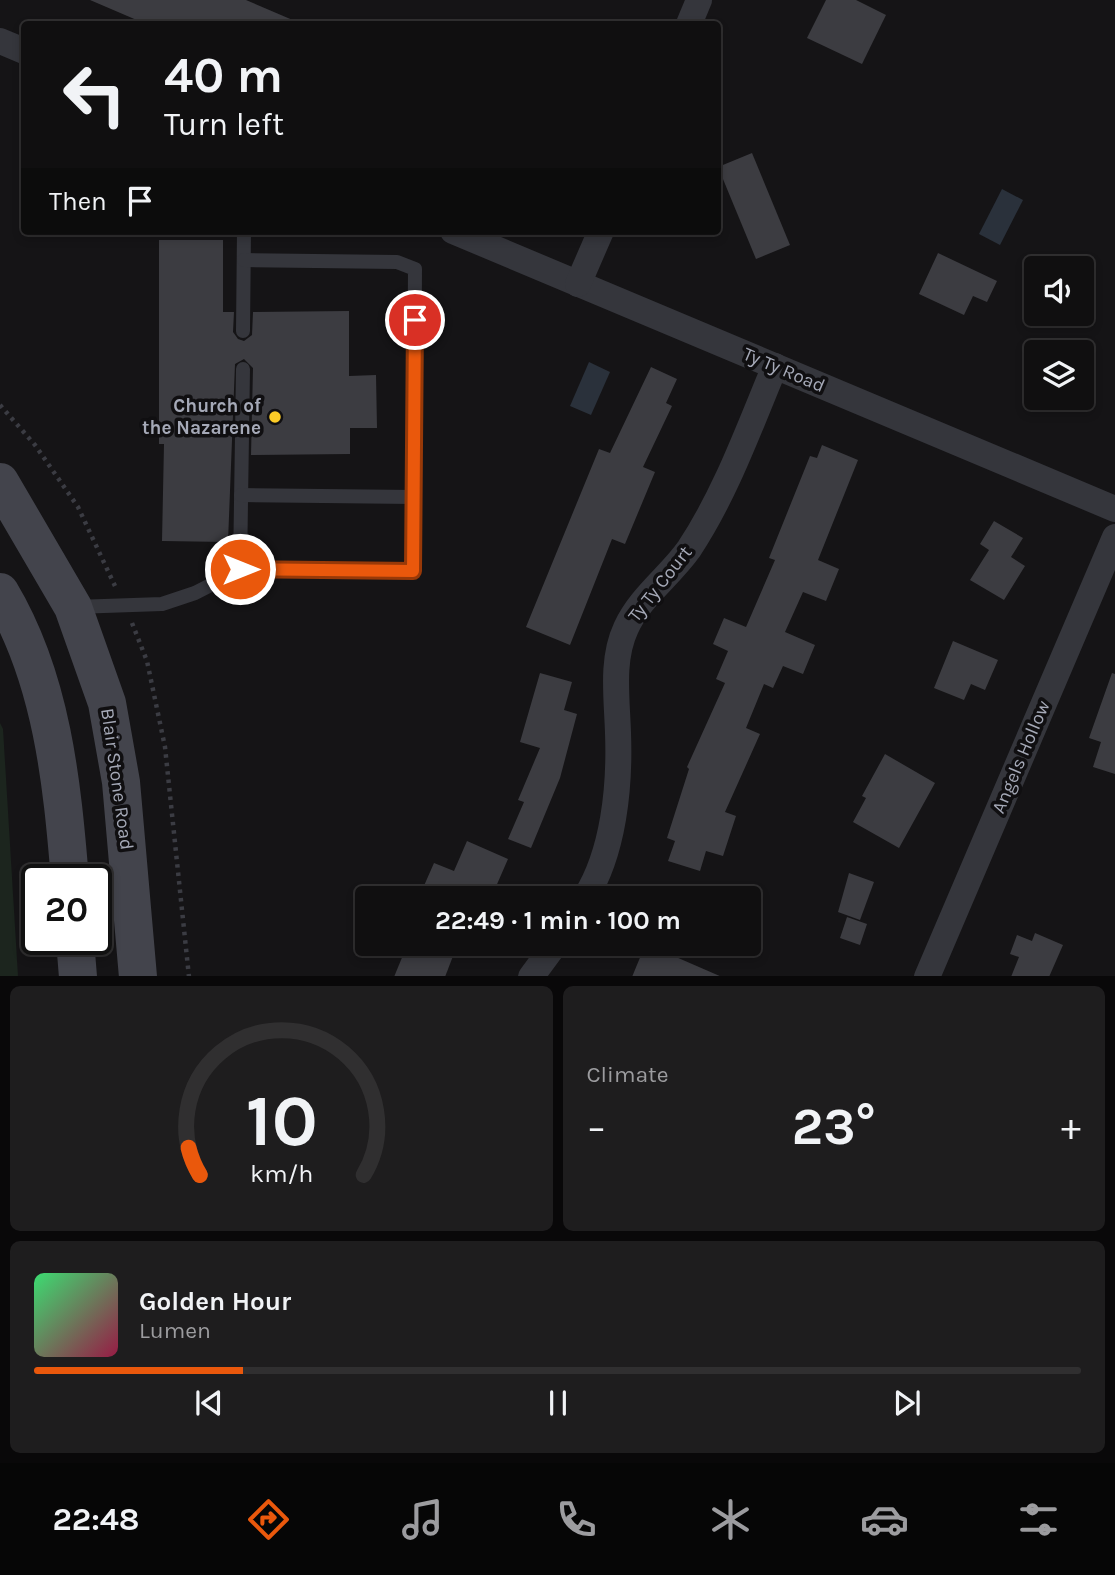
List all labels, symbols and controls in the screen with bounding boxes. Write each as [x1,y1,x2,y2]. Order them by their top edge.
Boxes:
text: 40 m [164,47,283,104]
icon: left [49,49,140,140]
text: Turn left [164,106,284,143]
icon: arrive [121,182,159,220]
text: Then [49,186,107,217]
map controls [1024,256,1094,410]
button: sound [1024,256,1094,326]
pin [385,290,445,350]
icon: arrive [396,301,434,339]
button: layers [1024,340,1094,410]
street label: Ty Ty Road [740,343,828,397]
place label: Church of the Nazarene [142,395,262,439]
marker: Church of the Nazarene [267,409,283,425]
position arrow [203,532,277,606]
street label: Ty Ty Court [624,542,696,626]
street label: Angels Hollow [987,697,1055,817]
street label: Blair Stone Road [96,707,138,851]
speed limit sign: 20 [21,864,112,955]
text: 22:49 · 1 min · 100 m [435,905,681,936]
text: Climate [587,1061,669,1088]
text: 10 [245,1078,317,1163]
text: 23° [792,1096,876,1157]
text: − [587,1105,606,1150]
text: + [1061,1105,1081,1150]
text: km/h [250,1158,313,1187]
text: Golden Hour [139,1286,291,1317]
text: Lumen [139,1317,211,1344]
icon: previous [190,1384,228,1422]
icon: pause [539,1384,577,1422]
icon: next [888,1384,926,1422]
icon: directions [244,1495,293,1544]
icon: music [398,1495,447,1544]
icon: phone [552,1495,601,1544]
icon: climate [706,1495,755,1544]
icon: car [860,1495,909,1544]
icon: filters [1014,1495,1063,1544]
text: 22:48 [52,1501,140,1538]

